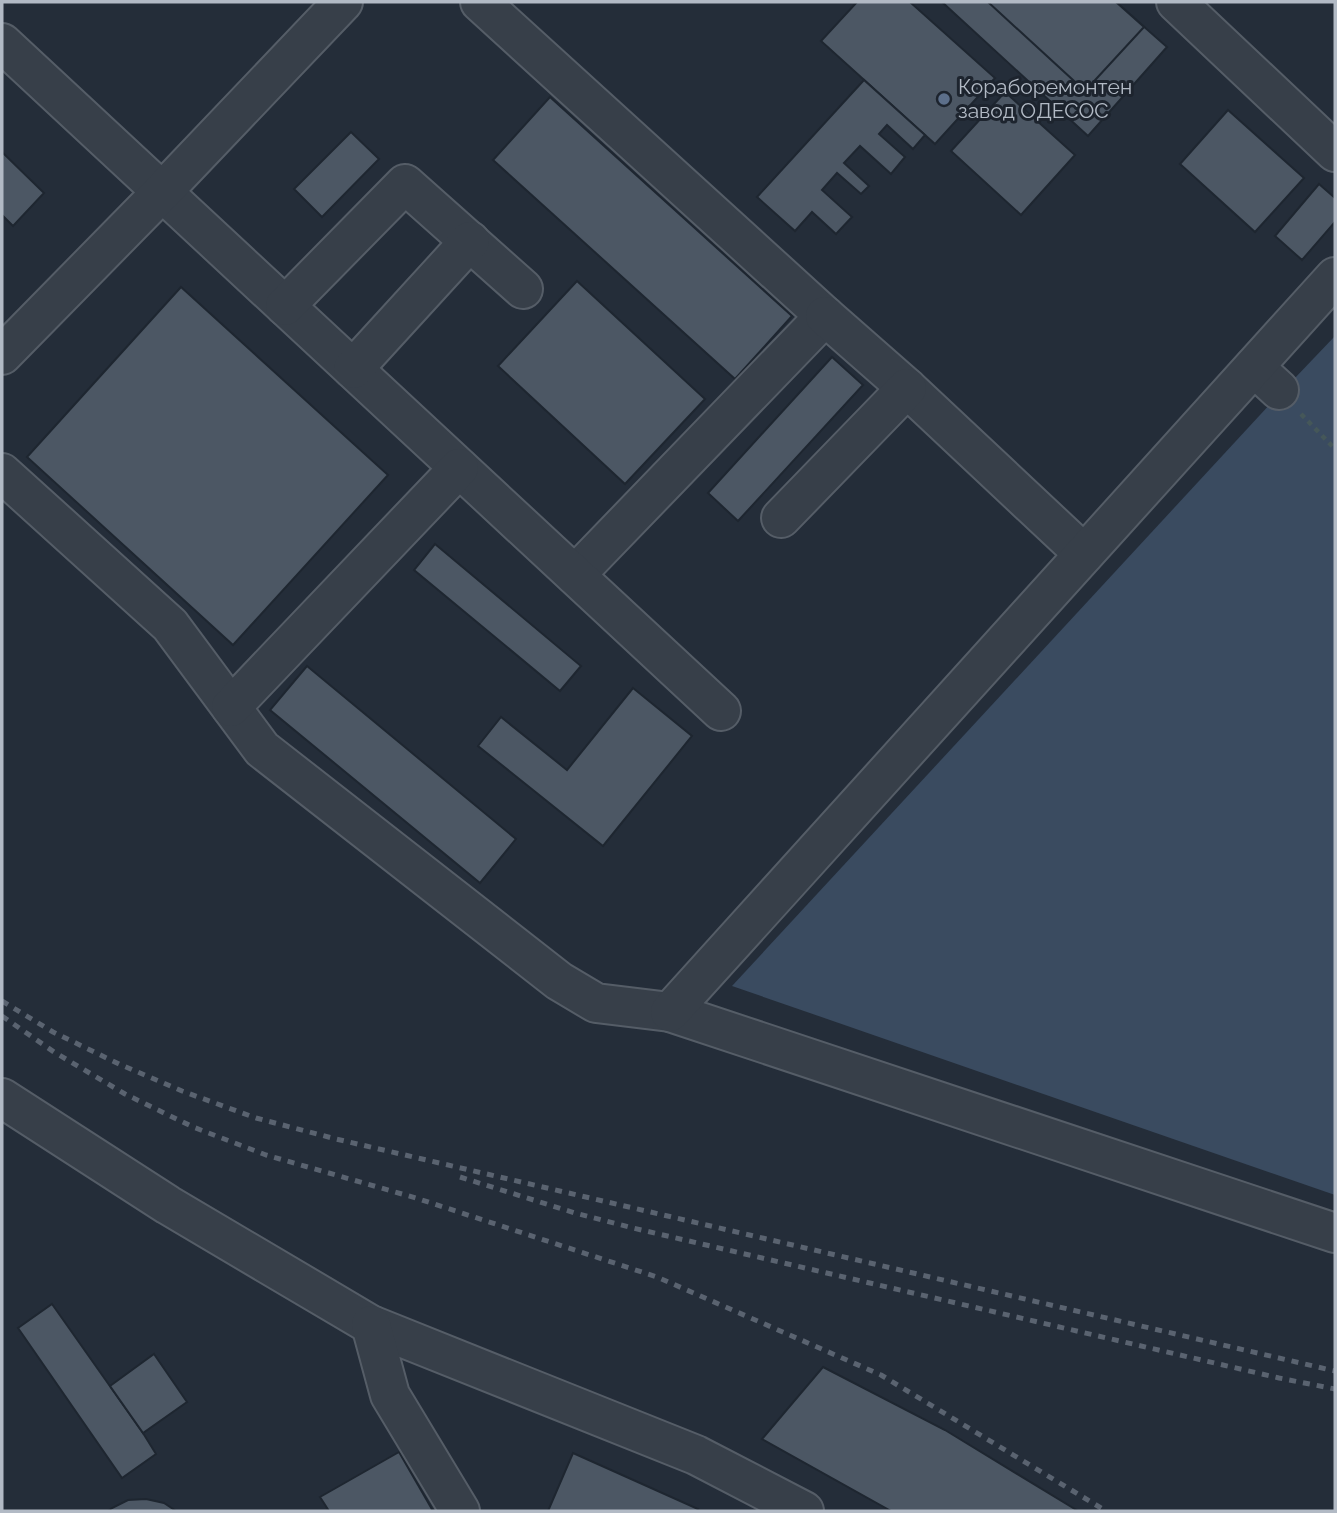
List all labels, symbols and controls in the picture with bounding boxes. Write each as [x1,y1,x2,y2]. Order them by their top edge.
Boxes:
place label: Кораборемонтен завод ОДЕСОС [958,74,1132,123]
marker: Кораборемонтен завод ОДЕСОС [936,91,952,107]

